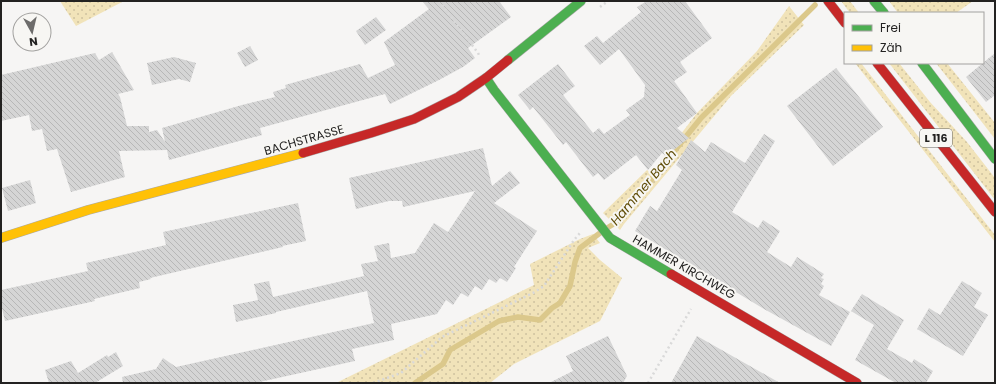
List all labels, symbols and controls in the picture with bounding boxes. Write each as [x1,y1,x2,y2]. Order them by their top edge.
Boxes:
north arrow [12,12,52,52]
legend [844,12,984,64]
text: Frei [880,19,901,36]
text: N [28,33,39,50]
text: Zäh [880,39,902,56]
street label: BACHSTRASSE [262,120,346,159]
road number: L 116 [920,129,952,147]
water label: Hammer Bach [606,145,681,230]
street label: HAMMER KIRCHWEG [630,230,739,303]

